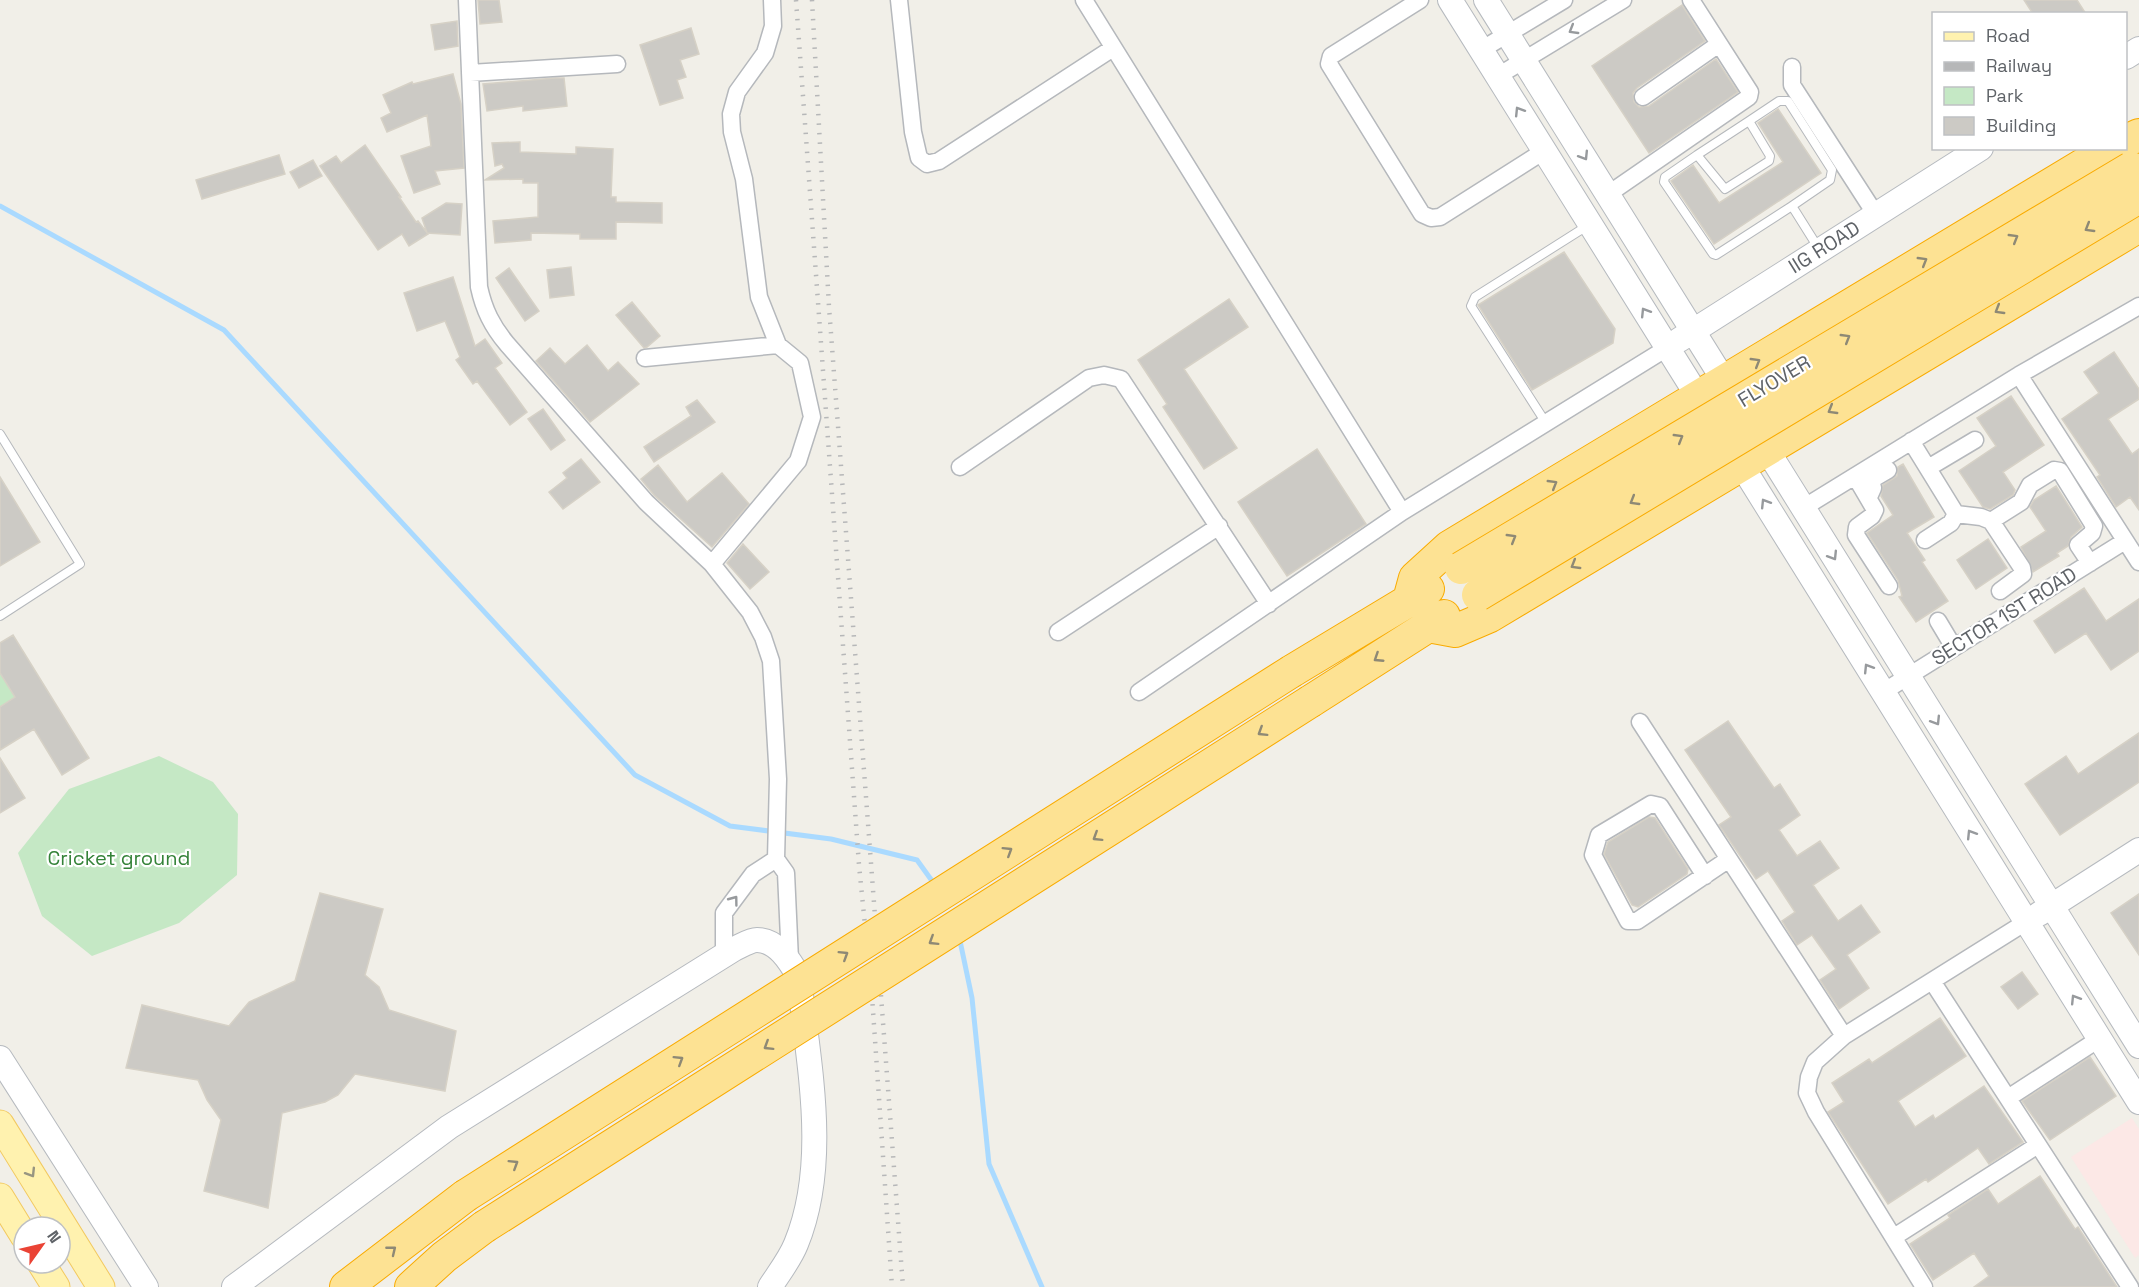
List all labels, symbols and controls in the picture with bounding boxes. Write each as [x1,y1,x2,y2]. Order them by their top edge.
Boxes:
legend [1932,12,2127,150]
one-way arrow [1569,23,1579,35]
text: Road [1986,24,2030,47]
text: Railway [1986,54,2052,77]
text: Park [1986,84,2024,107]
one-way arrow [1515,107,1527,117]
text: Building [1986,114,2056,137]
one-way arrow [1576,150,1587,161]
street label: IIG ROAD [1783,215,1865,279]
one-way arrow [2085,220,2095,232]
one-way arrow [2008,233,2018,245]
one-way arrow [1917,257,1927,269]
one-way arrow [1995,302,2005,314]
one-way arrow [1641,308,1652,319]
one-way arrow [1840,333,1850,345]
street label: FLYOVER [1733,349,1815,413]
one-way arrow [1750,358,1760,369]
one-way arrow [1828,403,1838,415]
one-way arrow [1673,433,1683,445]
one-way arrow [1547,480,1557,492]
one-way arrow [1630,494,1640,506]
one-way arrow [1760,499,1772,509]
one-way arrow [1506,534,1516,545]
one-way arrow [1826,549,1837,560]
one-way arrow [1571,558,1581,569]
street label: SECTOR 1ST ROAD [1927,561,2081,671]
one-way arrow [1374,650,1385,661]
one-way arrow [1863,664,1875,674]
one-way arrow [1929,715,1941,725]
one-way arrow [1258,725,1269,736]
one-way arrow [1093,829,1103,841]
one-way arrow [1967,830,1979,840]
park label: Cricket ground [47,845,191,871]
one-way arrow [1002,847,1013,858]
one-way arrow [726,896,737,907]
one-way arrow [928,934,939,945]
one-way arrow [838,951,848,963]
one-way arrow [2070,995,2082,1005]
one-way arrow [764,1038,774,1050]
one-way arrow [673,1055,683,1067]
one-way arrow [508,1161,519,1172]
one-way arrow [23,1167,35,1177]
north arrow [12,1215,72,1275]
text: N [42,1227,66,1247]
one-way arrow [385,1247,396,1258]

